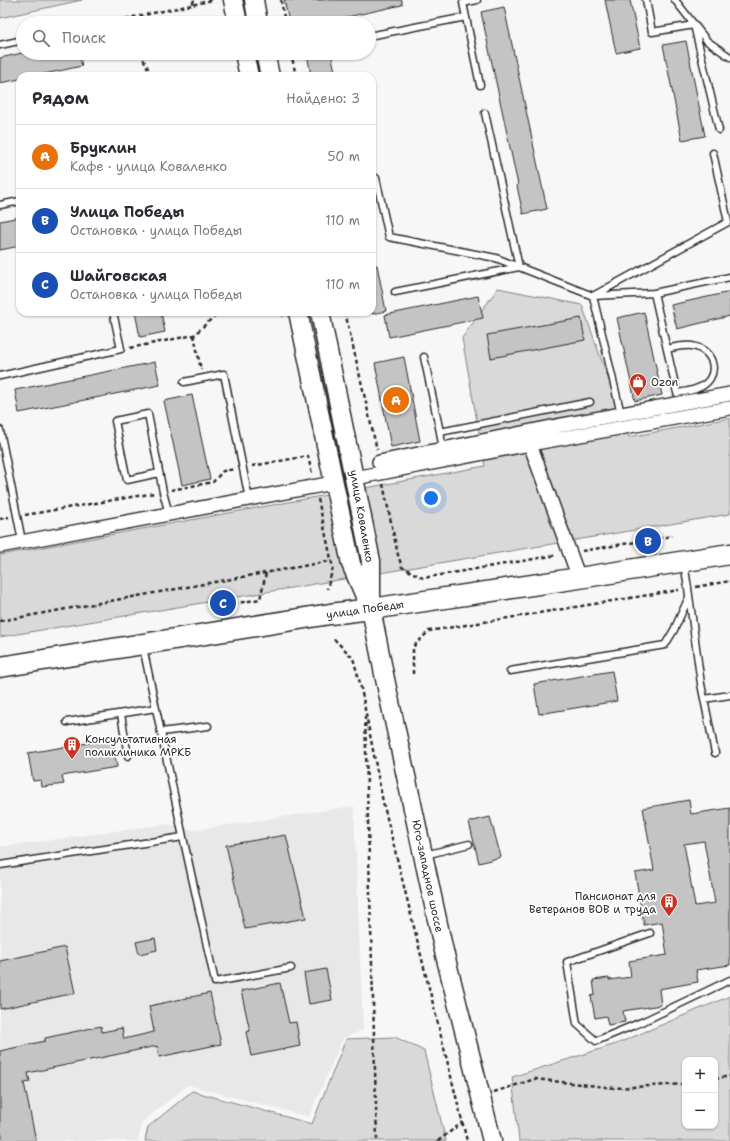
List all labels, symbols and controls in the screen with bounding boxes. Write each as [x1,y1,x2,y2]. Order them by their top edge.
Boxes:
search box [16,16,376,60]
icon: search [30,27,52,49]
text: Поиск [62,28,106,48]
text: Рядом [32,87,89,109]
text: Найдено: 3 [286,90,360,107]
text: Бруклин [70,138,137,158]
text: A [40,148,50,165]
text: 50 m [327,148,360,165]
text: Кафе · улица Коваленко [70,158,227,175]
text: Улица Победы [70,202,185,222]
text: B [41,212,49,229]
text: 110 m [325,212,360,229]
text: Остановка · улица Победы [70,222,242,239]
text: Шайговская [70,266,167,286]
text: C [41,276,49,293]
text: 110 m [325,276,360,293]
text: Остановка · улица Победы [70,286,242,303]
shop icon: Ozon [628,372,648,397]
place label: Ozon [651,375,679,390]
pin: A [383,385,409,415]
street label: улица Коваленко [346,469,377,564]
your location [421,488,441,508]
pin: B [635,526,661,556]
pin: C [210,588,236,618]
street label: улица Победы [325,597,405,622]
place label: Консультативная поликлиника МРКБ [85,732,191,760]
building icon: Консультативная поликлиника МРКБ [62,735,82,760]
street label: Юго-западное шоссе [408,818,447,934]
place label: Пансионат для Ветеранов ВОВ и труда [529,889,656,917]
building icon: Пансионат для Ветеранов ВОВ и труда [659,892,679,917]
map controls [682,1057,718,1129]
button: + [682,1057,718,1093]
button: − [682,1093,718,1129]

